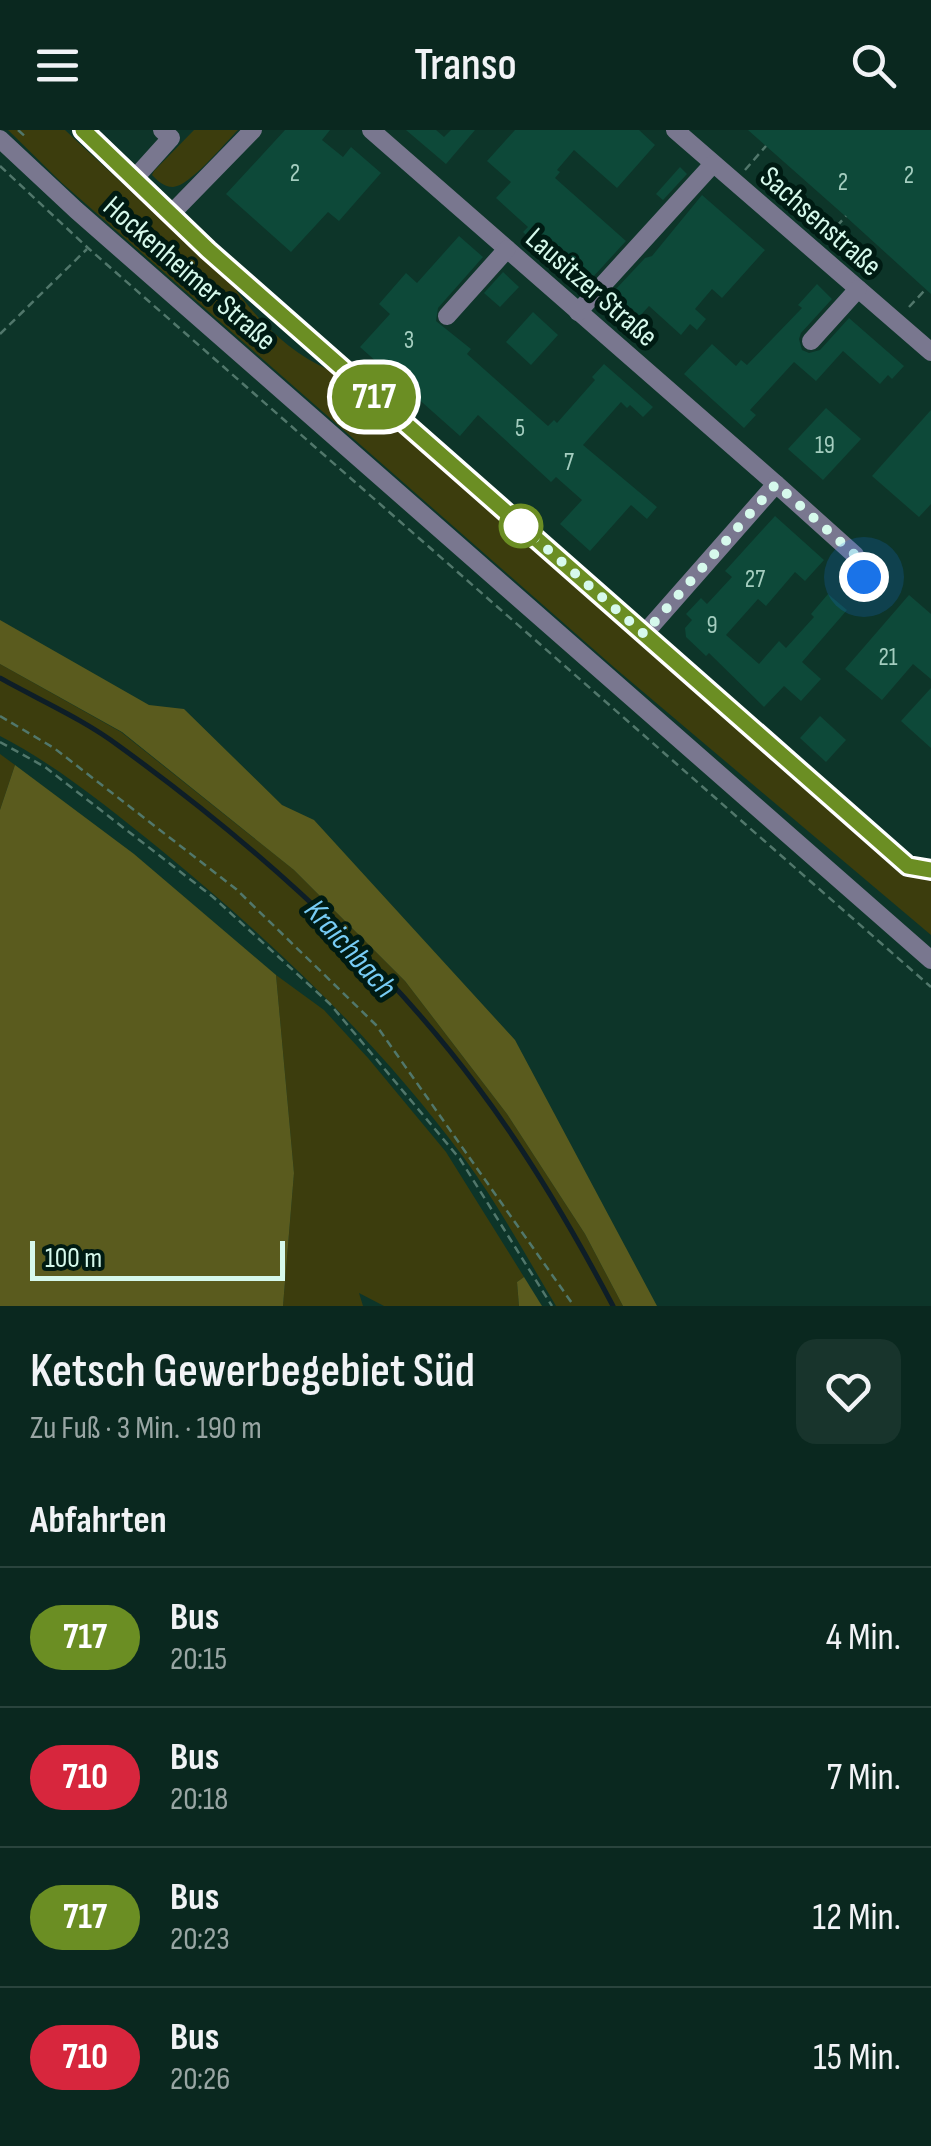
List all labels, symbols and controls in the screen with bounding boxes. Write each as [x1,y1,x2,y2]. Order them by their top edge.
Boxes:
icon: menu [30,38,85,93]
text: Transo [414,38,517,93]
icon: search [846,38,901,93]
house number: 2 [290,158,300,189]
street label: Sachsenstraße [752,159,888,284]
house number: 2 [904,160,914,191]
house number: 2 [838,167,848,198]
street label: Hockenheimer Straße [96,189,283,359]
street label: Lausitzer Straße [518,221,665,355]
house number: 3 [404,325,414,356]
line badge: 717 [316,364,432,430]
text: 717 [352,376,396,419]
house number: 5 [515,413,525,444]
house number: 19 [815,430,835,461]
house number: 7 [564,447,574,478]
unlabelled marker [500,505,542,547]
your location [839,552,889,602]
house number: 27 [745,564,765,595]
house number: 9 [706,610,718,641]
house number: 21 [878,642,898,673]
water label: Kraichbach [296,892,404,1006]
scale bar [30,1236,285,1280]
text: 100 m [45,1242,102,1275]
button: heart [796,1339,901,1444]
text: Ketsch Gewerbegebiet Süd [30,1343,475,1400]
text: Zu Fuß · 3 Min. · 190 m [30,1409,262,1448]
text: Abfahrten [30,1498,167,1543]
text: Bus [170,1595,219,1640]
text: 4 Min. [826,1615,901,1660]
text: 717 [63,1616,107,1659]
text: 20:15 [170,1640,227,1679]
text: Bus [170,1735,219,1780]
text: 7 Min. [827,1755,901,1800]
text: 710 [62,1756,108,1799]
text: 20:18 [170,1780,228,1819]
text: Bus [170,1875,219,1920]
text: 12 Min. [812,1895,901,1940]
text: 717 [63,1896,107,1939]
text: 20:23 [170,1920,230,1959]
text: Bus [170,2015,219,2060]
text: 15 Min. [813,2035,901,2080]
text: 710 [62,2036,108,2079]
text: 20:26 [170,2060,230,2099]

